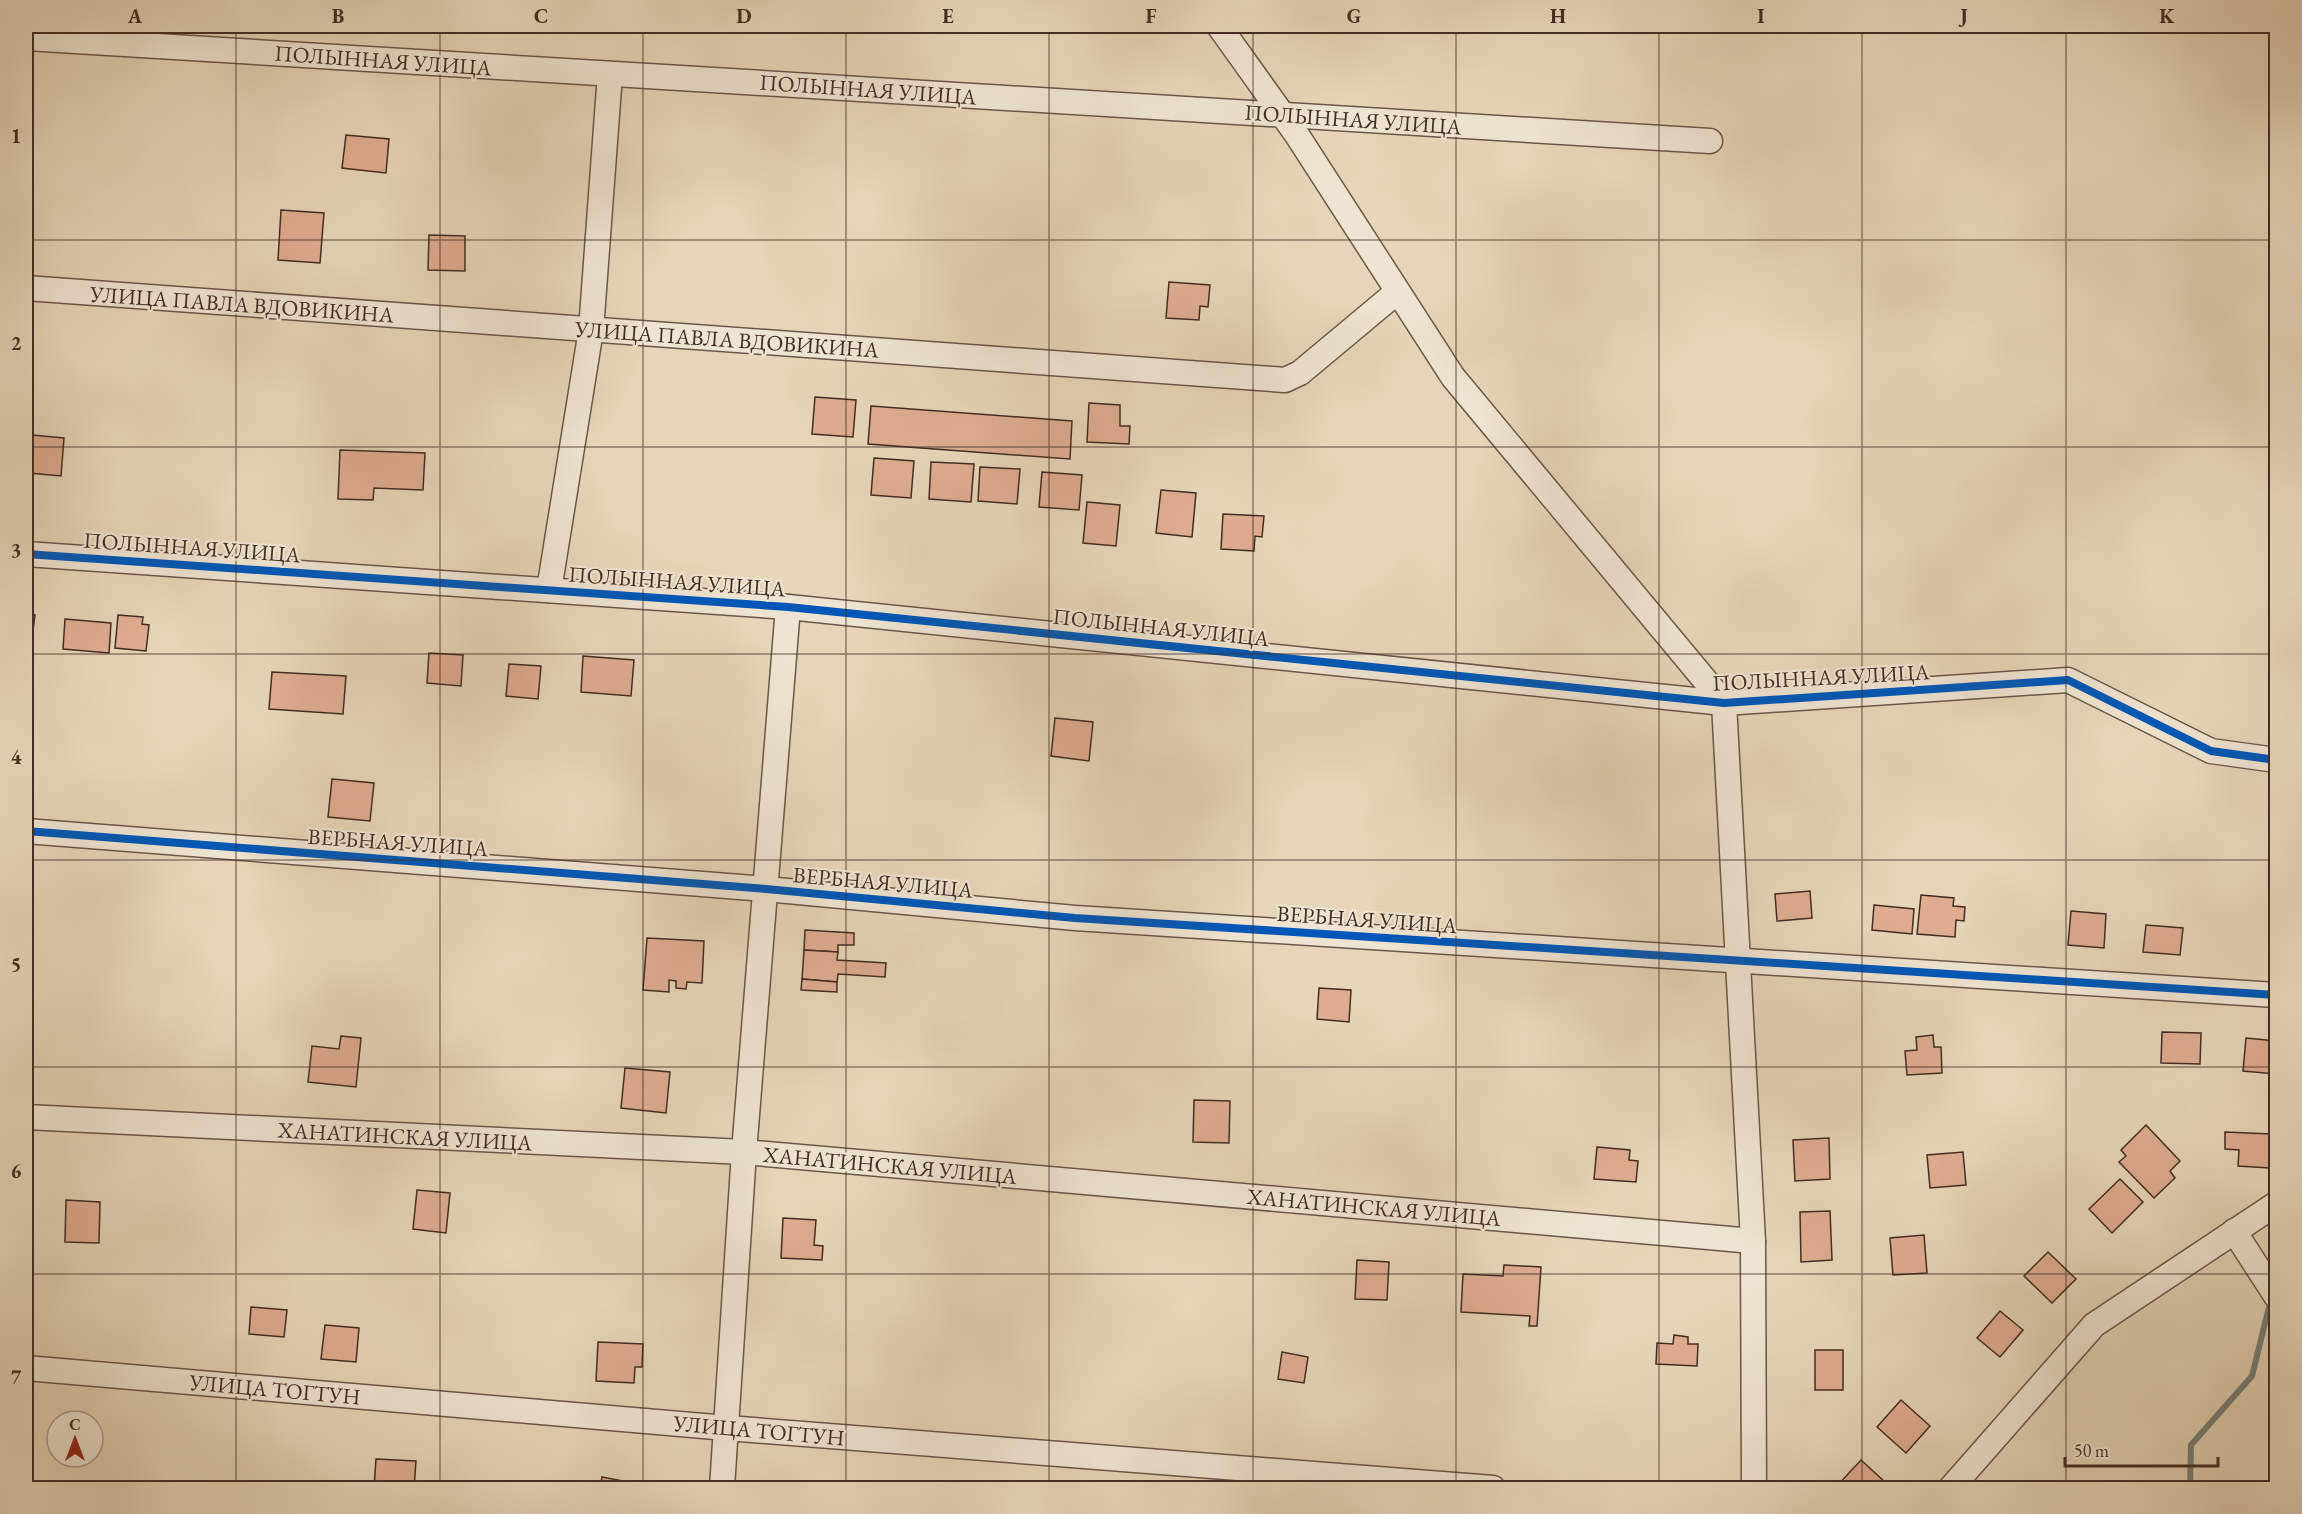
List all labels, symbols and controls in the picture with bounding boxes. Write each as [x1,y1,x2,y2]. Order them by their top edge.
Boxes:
text: A [127,3,143,29]
text: B [332,3,344,29]
text: C [534,3,548,29]
text: D [736,3,752,29]
text: E [942,3,954,29]
text: F [1146,3,1157,29]
text: G [1347,3,1361,29]
text: H [1550,3,1566,29]
text: I [1757,3,1765,29]
text: J [1958,3,1968,29]
text: K [2159,3,2175,29]
street label: ПОЛЫННАЯ УЛИЦА [273,38,493,83]
street label: ПОЛЫННАЯ УЛИЦА [758,67,978,112]
street label: ПОЛЫННАЯ УЛИЦА [1243,97,1463,142]
text: 1 [11,123,21,149]
street label: УЛИЦА ПАВЛА ВДОВИКИНА [88,279,396,330]
street label: УЛИЦА ПАВЛА ВДОВИКИНА [573,314,881,365]
text: 2 [11,330,22,356]
street label: ПОЛЫННАЯ УЛИЦА [82,525,302,570]
text: 3 [11,537,21,563]
street label: ПОЛЫННАЯ УЛИЦА [567,559,787,604]
street label: ПОЛЫННАЯ УЛИЦА [1051,602,1271,653]
street label: ПОЛЫННАЯ УЛИЦА [1712,657,1931,698]
text: 4 [11,744,22,770]
street label: ВЕРБНАЯ УЛИЦА [307,822,490,863]
street label: ВЕРБНАЯ УЛИЦА [792,860,975,905]
street label: ВЕРБНАЯ УЛИЦА [1276,899,1459,940]
text: 5 [11,951,21,977]
street label: ХАНАТИНСКАЯ УЛИЦА [276,1115,534,1158]
street label: ХАНАТИНСКАЯ УЛИЦА [761,1140,1019,1191]
text: 6 [11,1158,22,1184]
street label: ХАНАТИНСКАЯ УЛИЦА [1245,1182,1503,1233]
text: 7 [11,1364,22,1390]
street label: УЛИЦА ТОГТУН [187,1367,362,1411]
street label: УЛИЦА ТОГТУН [671,1408,846,1452]
north arrow [45,1409,105,1469]
text: С [69,1414,81,1435]
scale bar [2065,1430,2218,1468]
text: 50 m [2074,1439,2109,1462]

